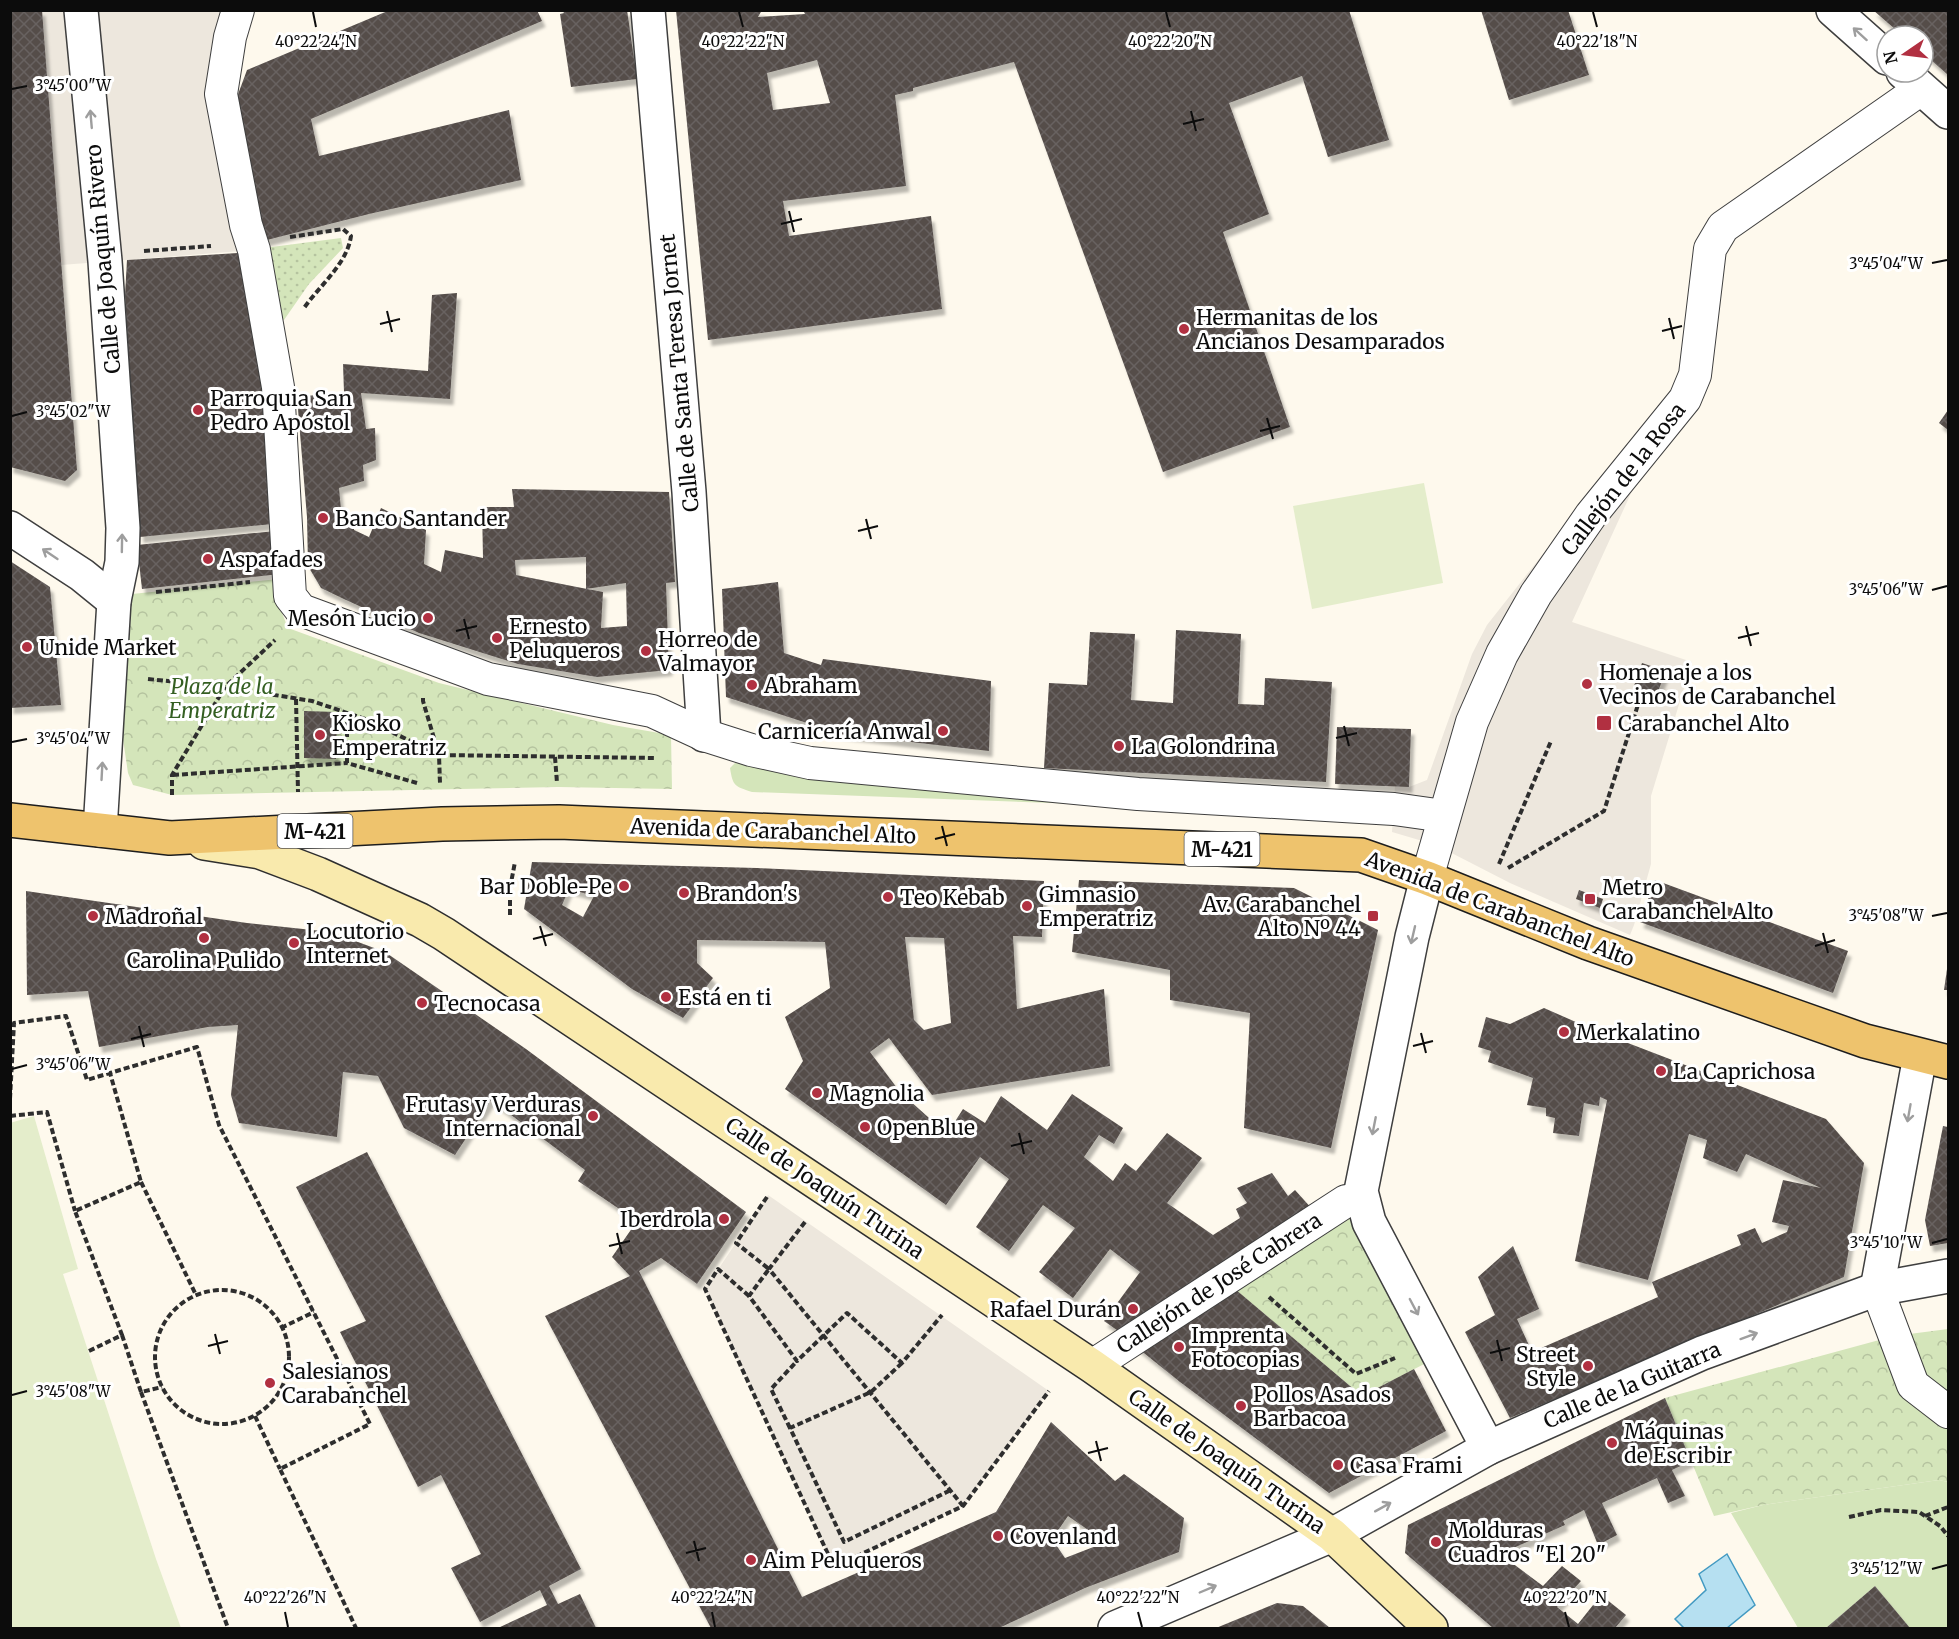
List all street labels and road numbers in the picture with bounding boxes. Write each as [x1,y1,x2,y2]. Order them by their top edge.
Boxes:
street label: Calle de Joaquín Rivero [80,143,126,375]
street label: Calle de Santa Teresa Jornet [653,233,705,513]
street label: Callejón de la Rosa [1555,397,1691,561]
street label: Avenida de Carabanchel Alto [629,812,916,849]
road number: M-421 [278,814,352,848]
road number: M-421 [1184,832,1260,866]
street label: Avenida de Carabanchel Alto [1361,845,1638,973]
street label: Calle de Joaquín Turina [720,1111,930,1265]
street label: Callejón de José Cabrera [1111,1207,1327,1359]
street label: Calle de la Guitarra [1539,1335,1725,1435]
street label: Calle de Joaquín Turina [1123,1383,1331,1539]

